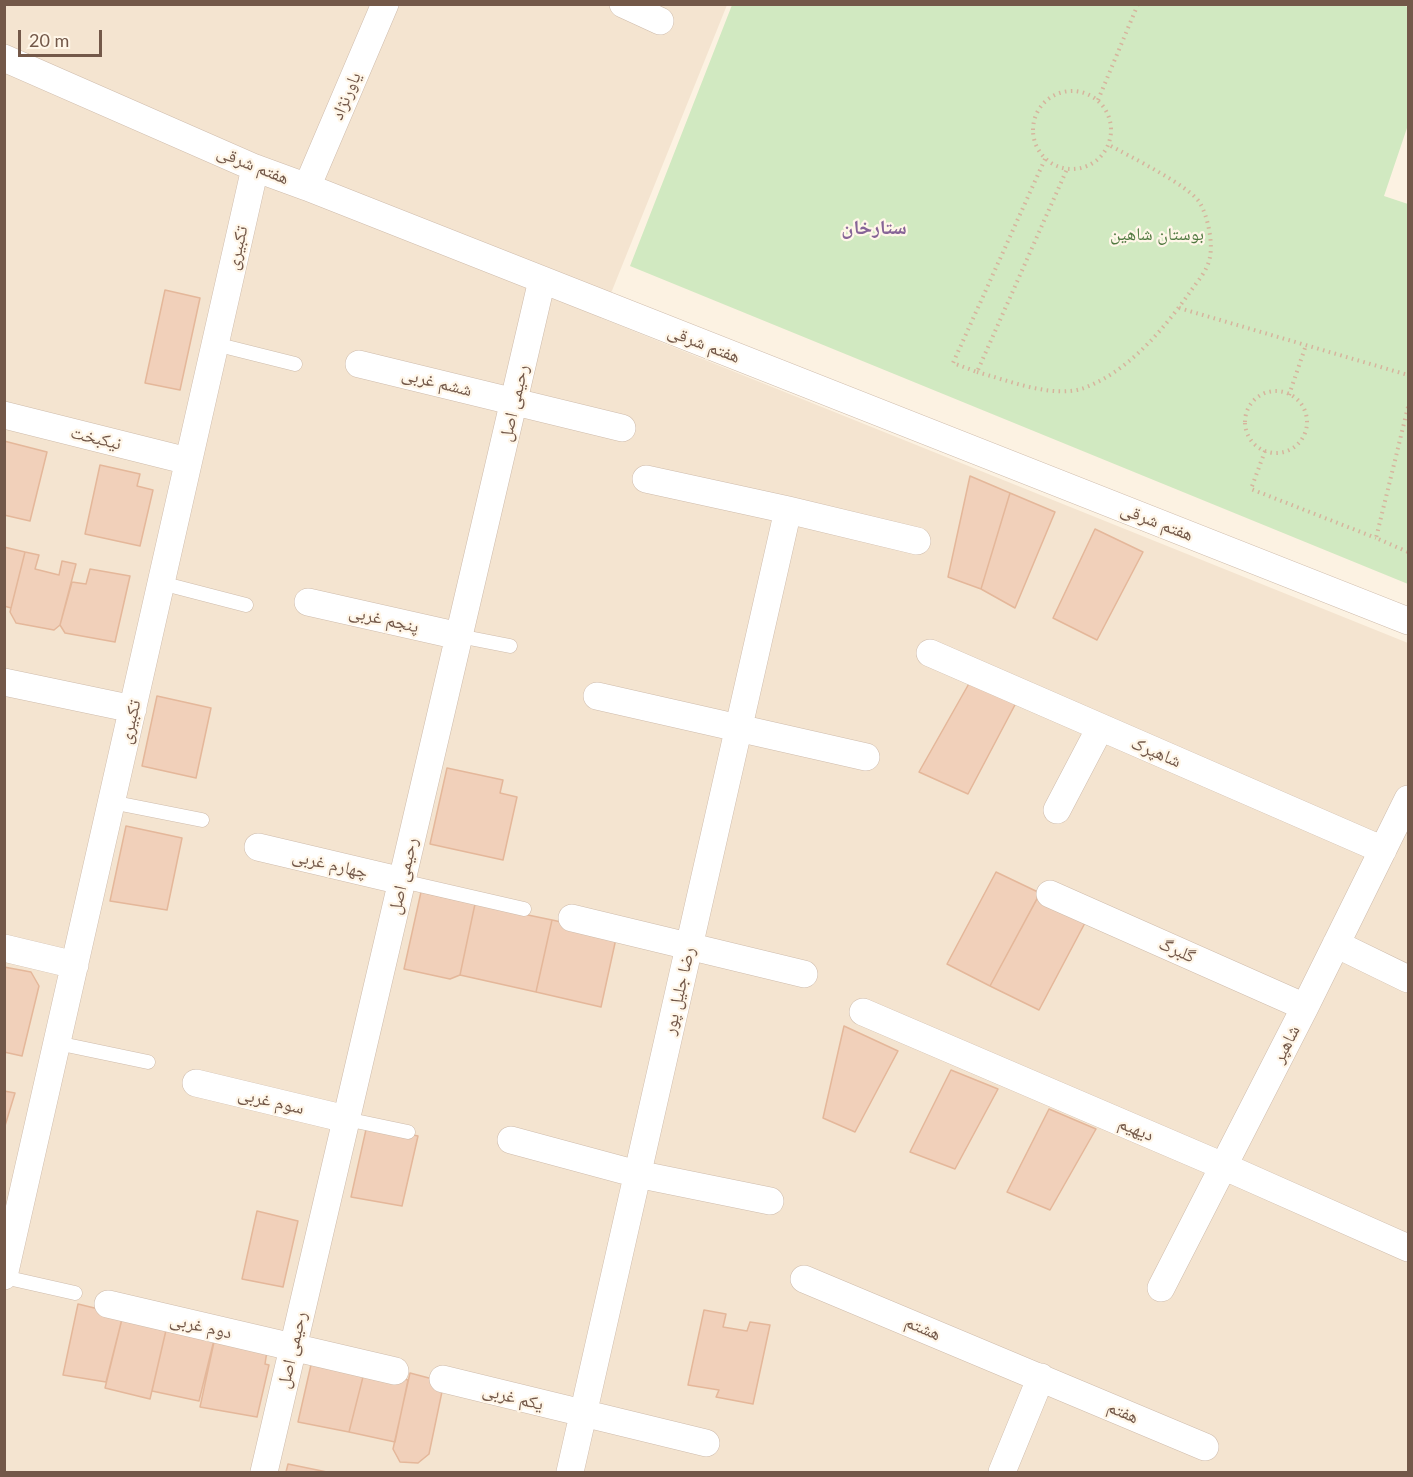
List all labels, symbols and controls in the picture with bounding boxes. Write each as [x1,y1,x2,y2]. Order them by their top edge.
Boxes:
scale bar [21,18,105,56]
text: 20 m [29,29,69,51]
street label: یاورنژاد [326,69,366,123]
street label: هفتم شرقی [214,141,292,189]
district label: ستارخان [841,216,907,240]
park label: بوستان شاهین [1110,223,1204,245]
street label: تکبیری [221,224,253,272]
street label: هفتم شرقی [665,320,743,368]
street label: رحیمی اصل [495,362,533,444]
street label: ششم غربی [400,363,474,401]
street label: نیکبخت [68,421,124,455]
street label: هفتم شرقی [1118,498,1196,546]
street label: پنجم غربی [347,600,421,638]
street label: تکبیری [114,698,146,746]
street label: شاهپرک [1128,732,1184,772]
street label: رحیمی اصل [384,835,422,917]
street label: چهارم غربی [290,845,370,883]
street label: گلبرگ [1156,933,1198,967]
street label: رضا جلیل پور [658,945,700,1037]
street label: شاهپر [1267,1022,1305,1066]
street label: سوم غربی [236,1083,306,1119]
street label: دیهیم [1115,1112,1157,1146]
street label: دوم غربی [168,1308,234,1344]
street label: رحیمی اصل [273,1309,311,1391]
street label: هشتم [902,1311,944,1345]
street label: یکم غربی [480,1379,546,1415]
street label: هفتم [1104,1396,1142,1428]

